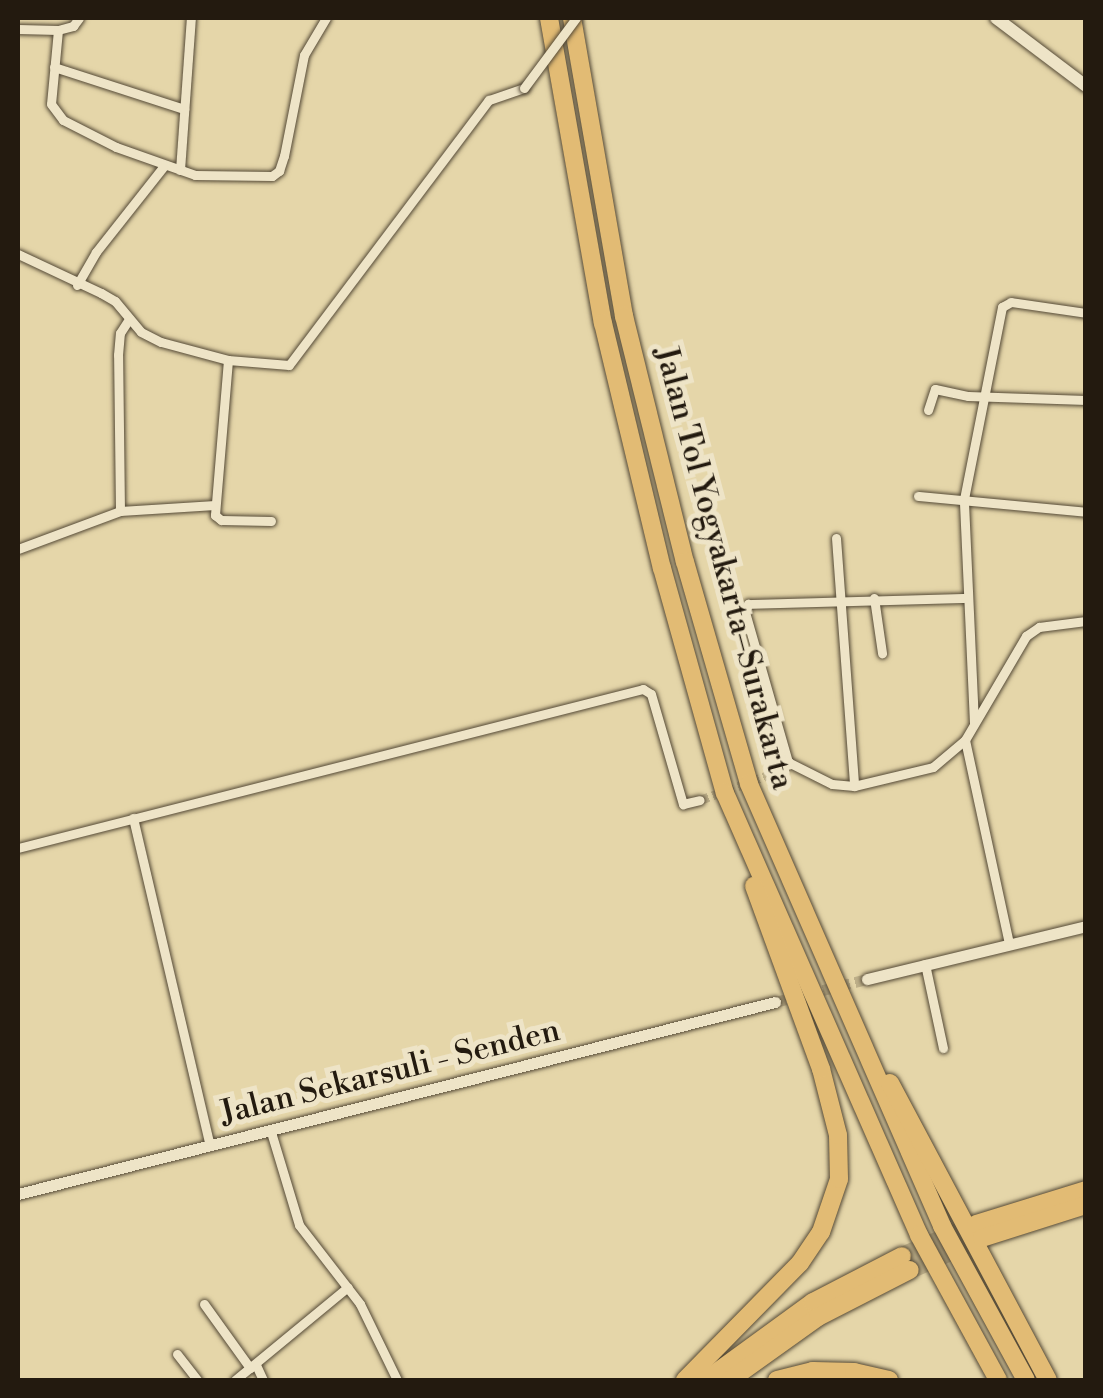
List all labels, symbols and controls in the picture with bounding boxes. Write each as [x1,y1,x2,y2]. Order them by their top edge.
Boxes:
street label: Jalan Tol Yogyakarta–Surakarta [646,343,802,793]
street label: Jalan Sekarsuli - Senden [216,1011,564,1133]

